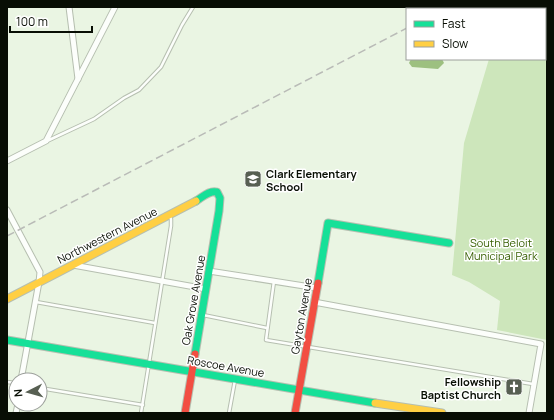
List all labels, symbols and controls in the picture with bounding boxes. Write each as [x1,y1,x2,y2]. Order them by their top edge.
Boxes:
scale bar [10,8,92,34]
legend [406,8,546,60]
text: 100 m [16,13,48,30]
text: Fast [442,15,466,32]
text: Slow [442,35,468,52]
place label: Clark Elementary School [266,166,357,194]
school or university icon: Clark Elementary School [243,169,263,189]
street label: Northwestern Avenue [54,203,160,267]
park label: South Beloit Municipal Park [465,235,538,263]
street label: Oak Grove Avenue [178,253,208,346]
street label: Gayton Avenue [287,276,315,355]
street label: Roscoe Avenue [186,352,266,380]
north arrow [8,372,48,412]
place label: Fellowship Baptist Church [421,374,501,402]
church icon: Fellowship Baptist Church [504,377,524,397]
text: N [10,388,25,398]

